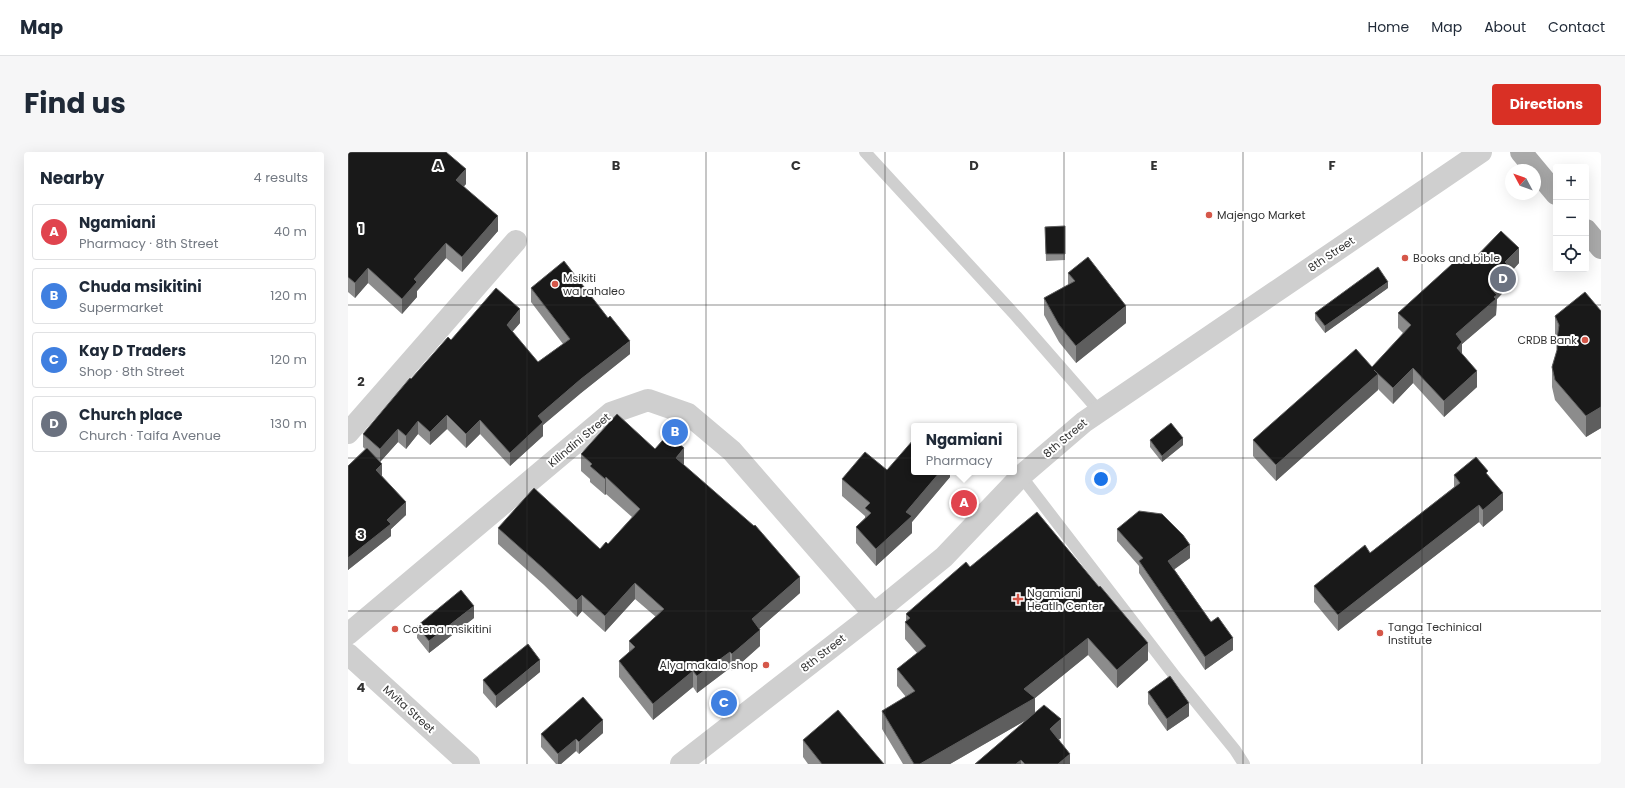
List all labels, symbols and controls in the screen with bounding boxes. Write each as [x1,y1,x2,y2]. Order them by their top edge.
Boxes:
text: Map [20,14,63,41]
text: Home [1367,17,1409,37]
text: Map [1431,17,1462,37]
text: About [1484,17,1526,37]
text: Contact [1548,17,1605,37]
text: Find us [24,84,126,123]
button: Directions [1492,84,1601,125]
text: A [433,156,443,175]
text: B [612,156,621,175]
text: C [791,156,801,175]
text: D [969,156,979,175]
text: E [1150,156,1158,175]
text: F [1328,156,1336,175]
north arrow [1505,164,1541,200]
map controls [1553,164,1589,272]
button: + [1553,164,1589,200]
text: Nearby [40,166,104,190]
text: 4 results [254,168,308,187]
button: − [1553,200,1589,236]
place label: Majengo Market [1217,207,1305,223]
marker: Majengo Market [1204,210,1214,220]
text: Ngamiani [79,212,156,233]
text: 1 [359,219,363,238]
text: A [49,222,59,241]
text: 40 m [274,222,307,241]
street label: 8th Street [1304,233,1358,275]
text: Pharmacy · 8th Street [79,234,218,253]
button: locate [1553,236,1589,272]
place label: Books and bible [1413,250,1500,266]
marker: Books and bible [1400,253,1410,263]
pin: D [1490,264,1516,294]
place label: Msikiti wa rahaleo [563,270,625,299]
text: Chuda msikitini [79,276,202,297]
marker: Msikiti wa rahaleo [550,279,560,289]
text: B [50,286,58,305]
text: 120 m [270,286,307,305]
text: Supermarket [79,298,163,317]
place label: CRDB Bank [1517,332,1577,348]
marker: CRDB Bank [1580,335,1590,345]
text: Kay D Traders [79,340,186,361]
text: C [49,350,59,369]
text: 120 m [270,350,307,369]
text: Shop · 8th Street [79,362,185,381]
text: 2 [357,372,365,391]
text: Church place [79,404,183,425]
street label: Kilindini Street [544,409,614,471]
text: D [49,414,59,433]
text: 130 m [270,414,307,433]
street label: 8th Street [1040,415,1090,461]
pin: B [662,417,688,447]
popup [911,423,1017,475]
text: Church · Taifa Avenue [79,426,221,445]
text: Ngamiani [926,429,1002,450]
text: Pharmacy [926,451,993,470]
your location [1091,469,1111,489]
pin: A [951,488,977,518]
text: 3 [357,525,365,544]
place label: Ngamiani Heatlh Center [1027,585,1103,614]
marker: Ngamiani Heatlh Center [1012,593,1024,605]
place label: Tanga Techinical Institute [1388,619,1482,648]
place label: Cotena msikitini [403,621,492,637]
marker: Cotena msikitini [390,624,400,634]
marker: Tanga Techinical Institute [1375,628,1385,638]
street label: 8th Street [797,630,849,676]
place label: Alya makalo shop [660,657,758,673]
marker: Alya makalo shop [761,660,771,670]
text: 4 [357,678,366,697]
street label: Mvita Street [380,681,438,737]
pin: C [711,688,737,718]

